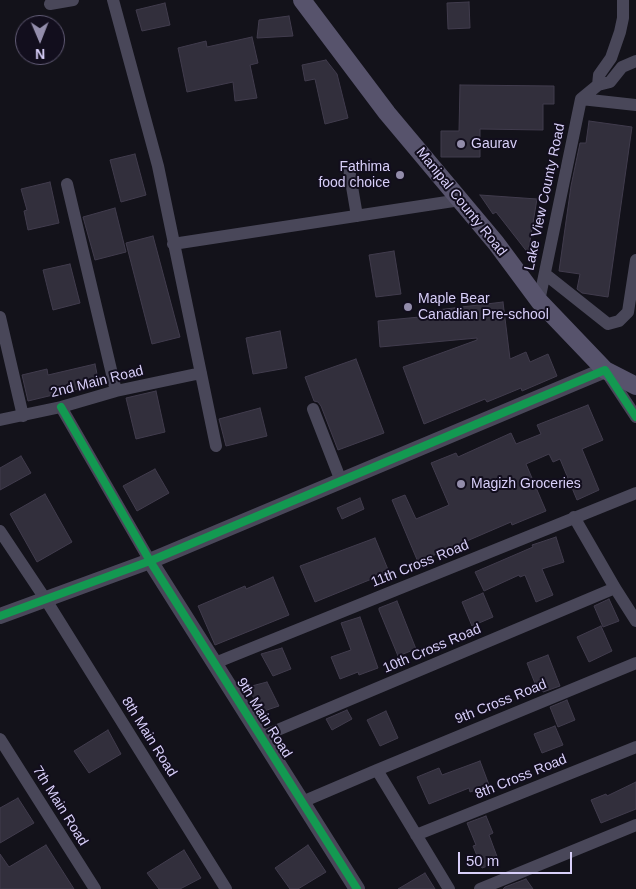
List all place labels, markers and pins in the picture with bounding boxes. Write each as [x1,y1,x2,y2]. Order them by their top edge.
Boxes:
place label: Gaurav [471,136,517,152]
marker: Gaurav [455,138,467,150]
place label: Fathima food choice [318,159,390,192]
marker: Fathima food choice [394,169,406,181]
place label: Maple Bear Canadian Pre-school [418,291,549,324]
marker: Maple Bear Canadian Pre-school [402,301,414,313]
place label: Magizh Groceries [471,476,581,492]
marker: Magizh Groceries [455,478,467,490]

